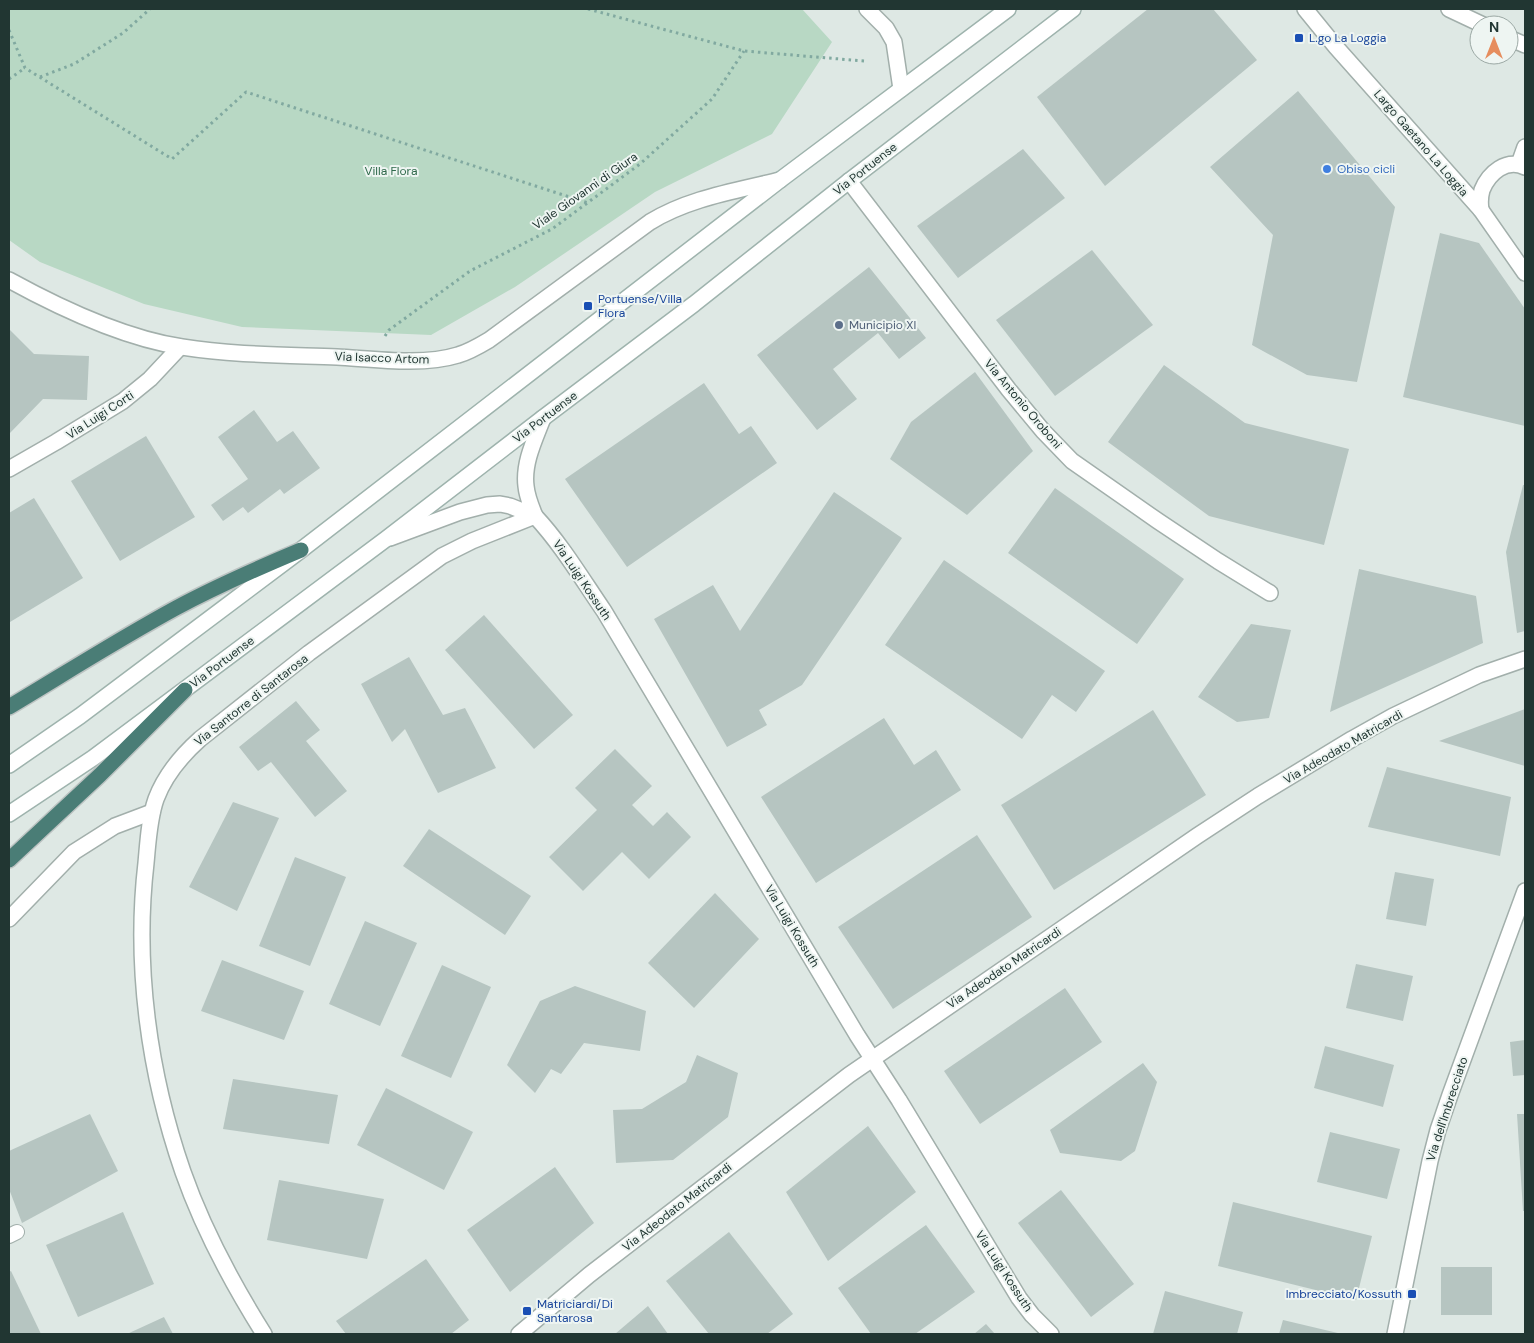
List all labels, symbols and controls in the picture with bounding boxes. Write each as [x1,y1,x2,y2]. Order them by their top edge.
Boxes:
north arrow [1469,15,1519,65]
text: N [1489,18,1499,36]
place label: L.go La Loggia [1309,30,1386,46]
marker: L.go La Loggia [1293,32,1305,44]
street label: Largo Gaetano La Loggia [1370,86,1472,200]
street label: Via Portuense [830,139,900,199]
street label: Viale Giovanni di Giura [529,149,641,233]
place label: Obiso cicli [1337,161,1395,177]
park label: Villa Flora [364,163,418,179]
marker: Obiso cicli [1321,163,1333,175]
place label: Portuense/Villa Flora [598,291,682,321]
marker: Portuense/Villa Flora [582,300,594,312]
place label: Municipio XI [849,317,916,333]
marker: Municipio XI [833,319,845,331]
street label: Via Isacco Artom [334,348,430,368]
street label: Via Antonio Oroboni [981,356,1065,452]
street label: Via Luigi Corti [63,387,137,443]
street label: Via Portuense [509,387,581,447]
street label: Via Luigi Kossuth [549,537,615,623]
street label: Via Portuense [186,632,258,692]
street label: Via Santorre di Santarosa [191,650,311,750]
street label: Via Adeodato Matricardi [1281,706,1406,788]
street label: Via Luigi Kossuth [761,882,823,970]
street label: Via Adeodato Matricardi [944,924,1065,1012]
street label: Via dell'Imbrecciato [1423,1055,1471,1163]
street label: Via Adeodato Matricardi [619,1159,735,1255]
street label: Via Luigi Kossuth [972,1227,1036,1315]
place label: Imbrecciato/Kossuth [1286,1286,1402,1302]
marker: Imbrecciato/Kossuth [1406,1288,1418,1300]
place label: Matriciardi/Di Santarosa [537,1296,613,1326]
marker: Matriciardi/Di Santarosa [521,1305,533,1317]

